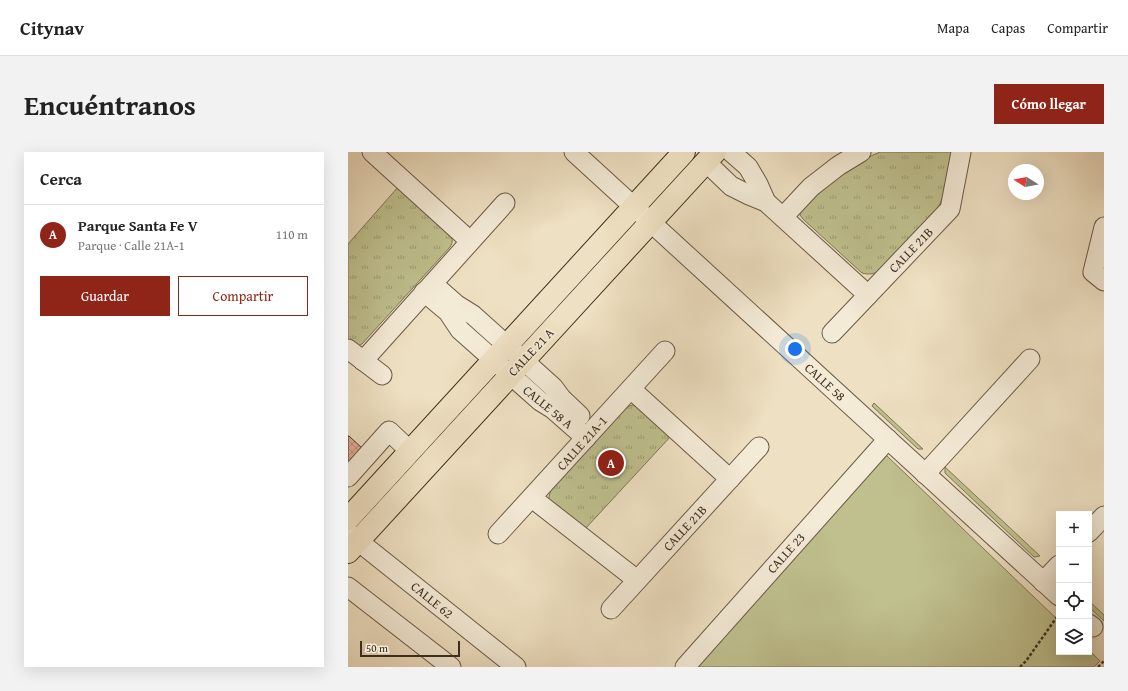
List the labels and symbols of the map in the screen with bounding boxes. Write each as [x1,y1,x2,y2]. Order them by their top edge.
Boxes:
north arrow [1008,164,1044,200]
street label: CALLE 21B [885,223,937,277]
street label: CALLE 21 A [504,324,558,380]
your location [785,339,805,359]
street label: CALLE 58 [800,358,850,406]
street label: CALLE 58 A [519,381,577,433]
street label: CALLE 21A-1 [554,413,610,473]
pin: A [598,448,624,478]
street label: CALLE 21B [659,501,711,555]
street label: CALLE 23 [762,528,810,578]
street label: CALLE 62 [407,577,457,623]
scale bar [360,639,460,658]

